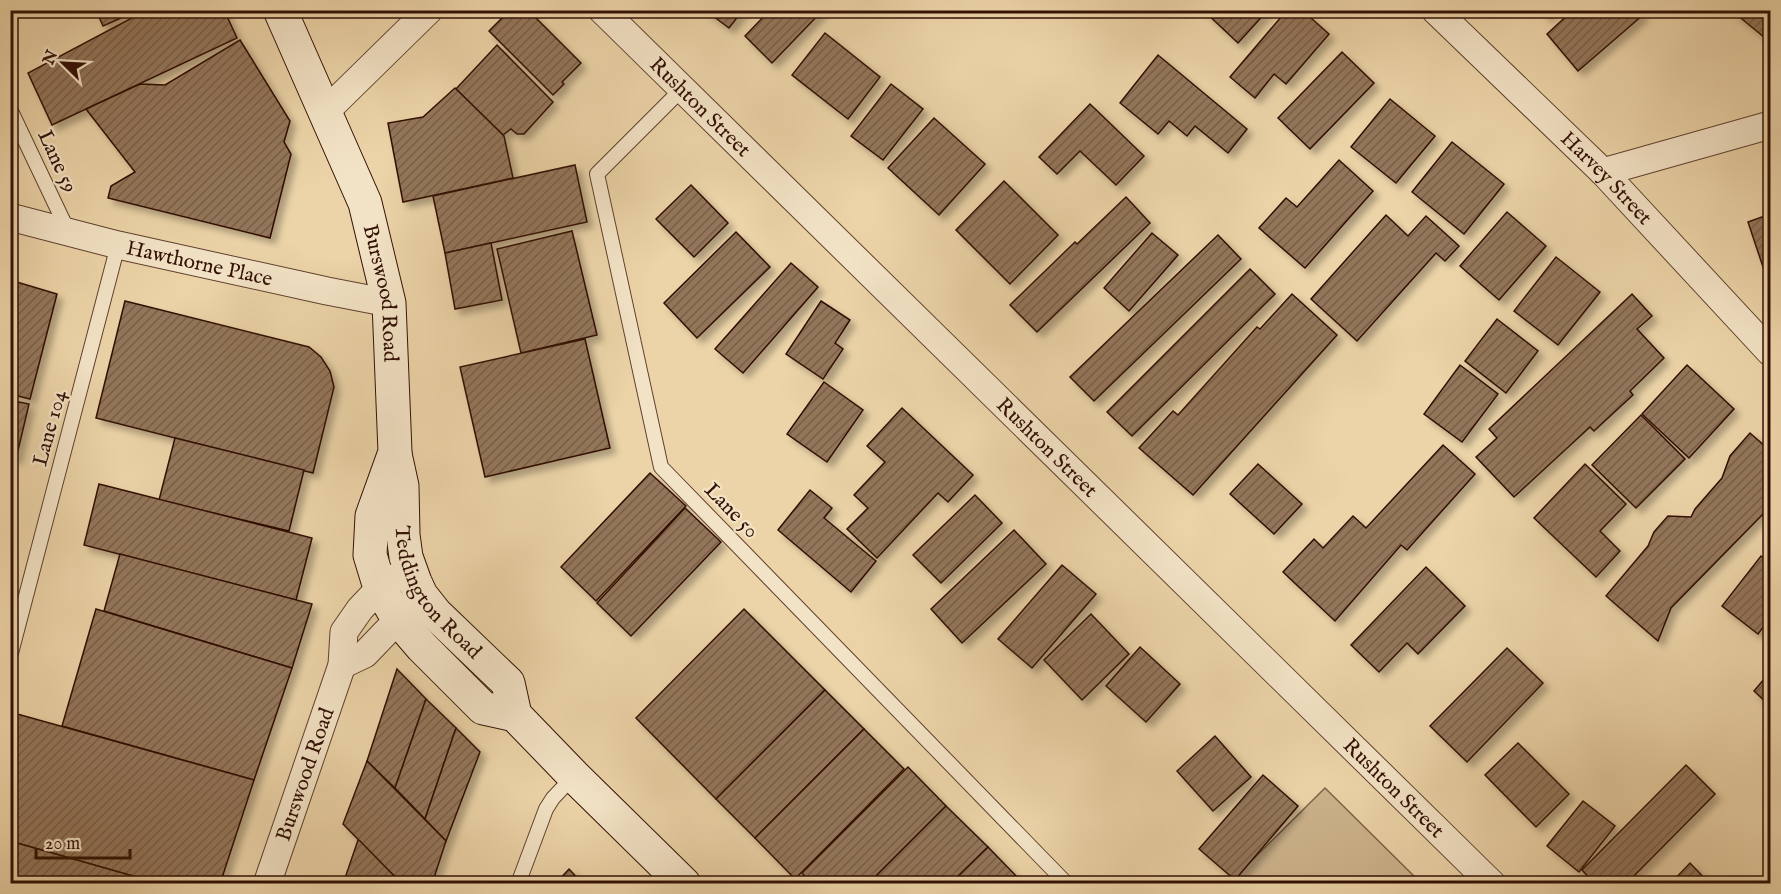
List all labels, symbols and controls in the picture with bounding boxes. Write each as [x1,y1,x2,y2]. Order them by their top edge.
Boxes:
north arrow [33,33,93,93]
text: N [39,47,63,69]
street label: Rushton Street [643,52,756,164]
street label: Lane 59 [30,126,83,197]
street label: Harvey Street [1554,126,1657,231]
street label: Burswood Road [356,222,403,363]
street label: Hawthorne Place [123,235,275,294]
street label: Lane 104 [27,387,74,469]
street label: Rushton Street [990,393,1103,504]
street label: Lane 50 [698,477,764,545]
street label: Teddington Road [388,525,487,666]
street label: Burswood Road [271,704,342,845]
street label: Rushton Street [1336,733,1449,845]
scale bar [36,822,130,860]
text: 20 m [45,833,80,856]

